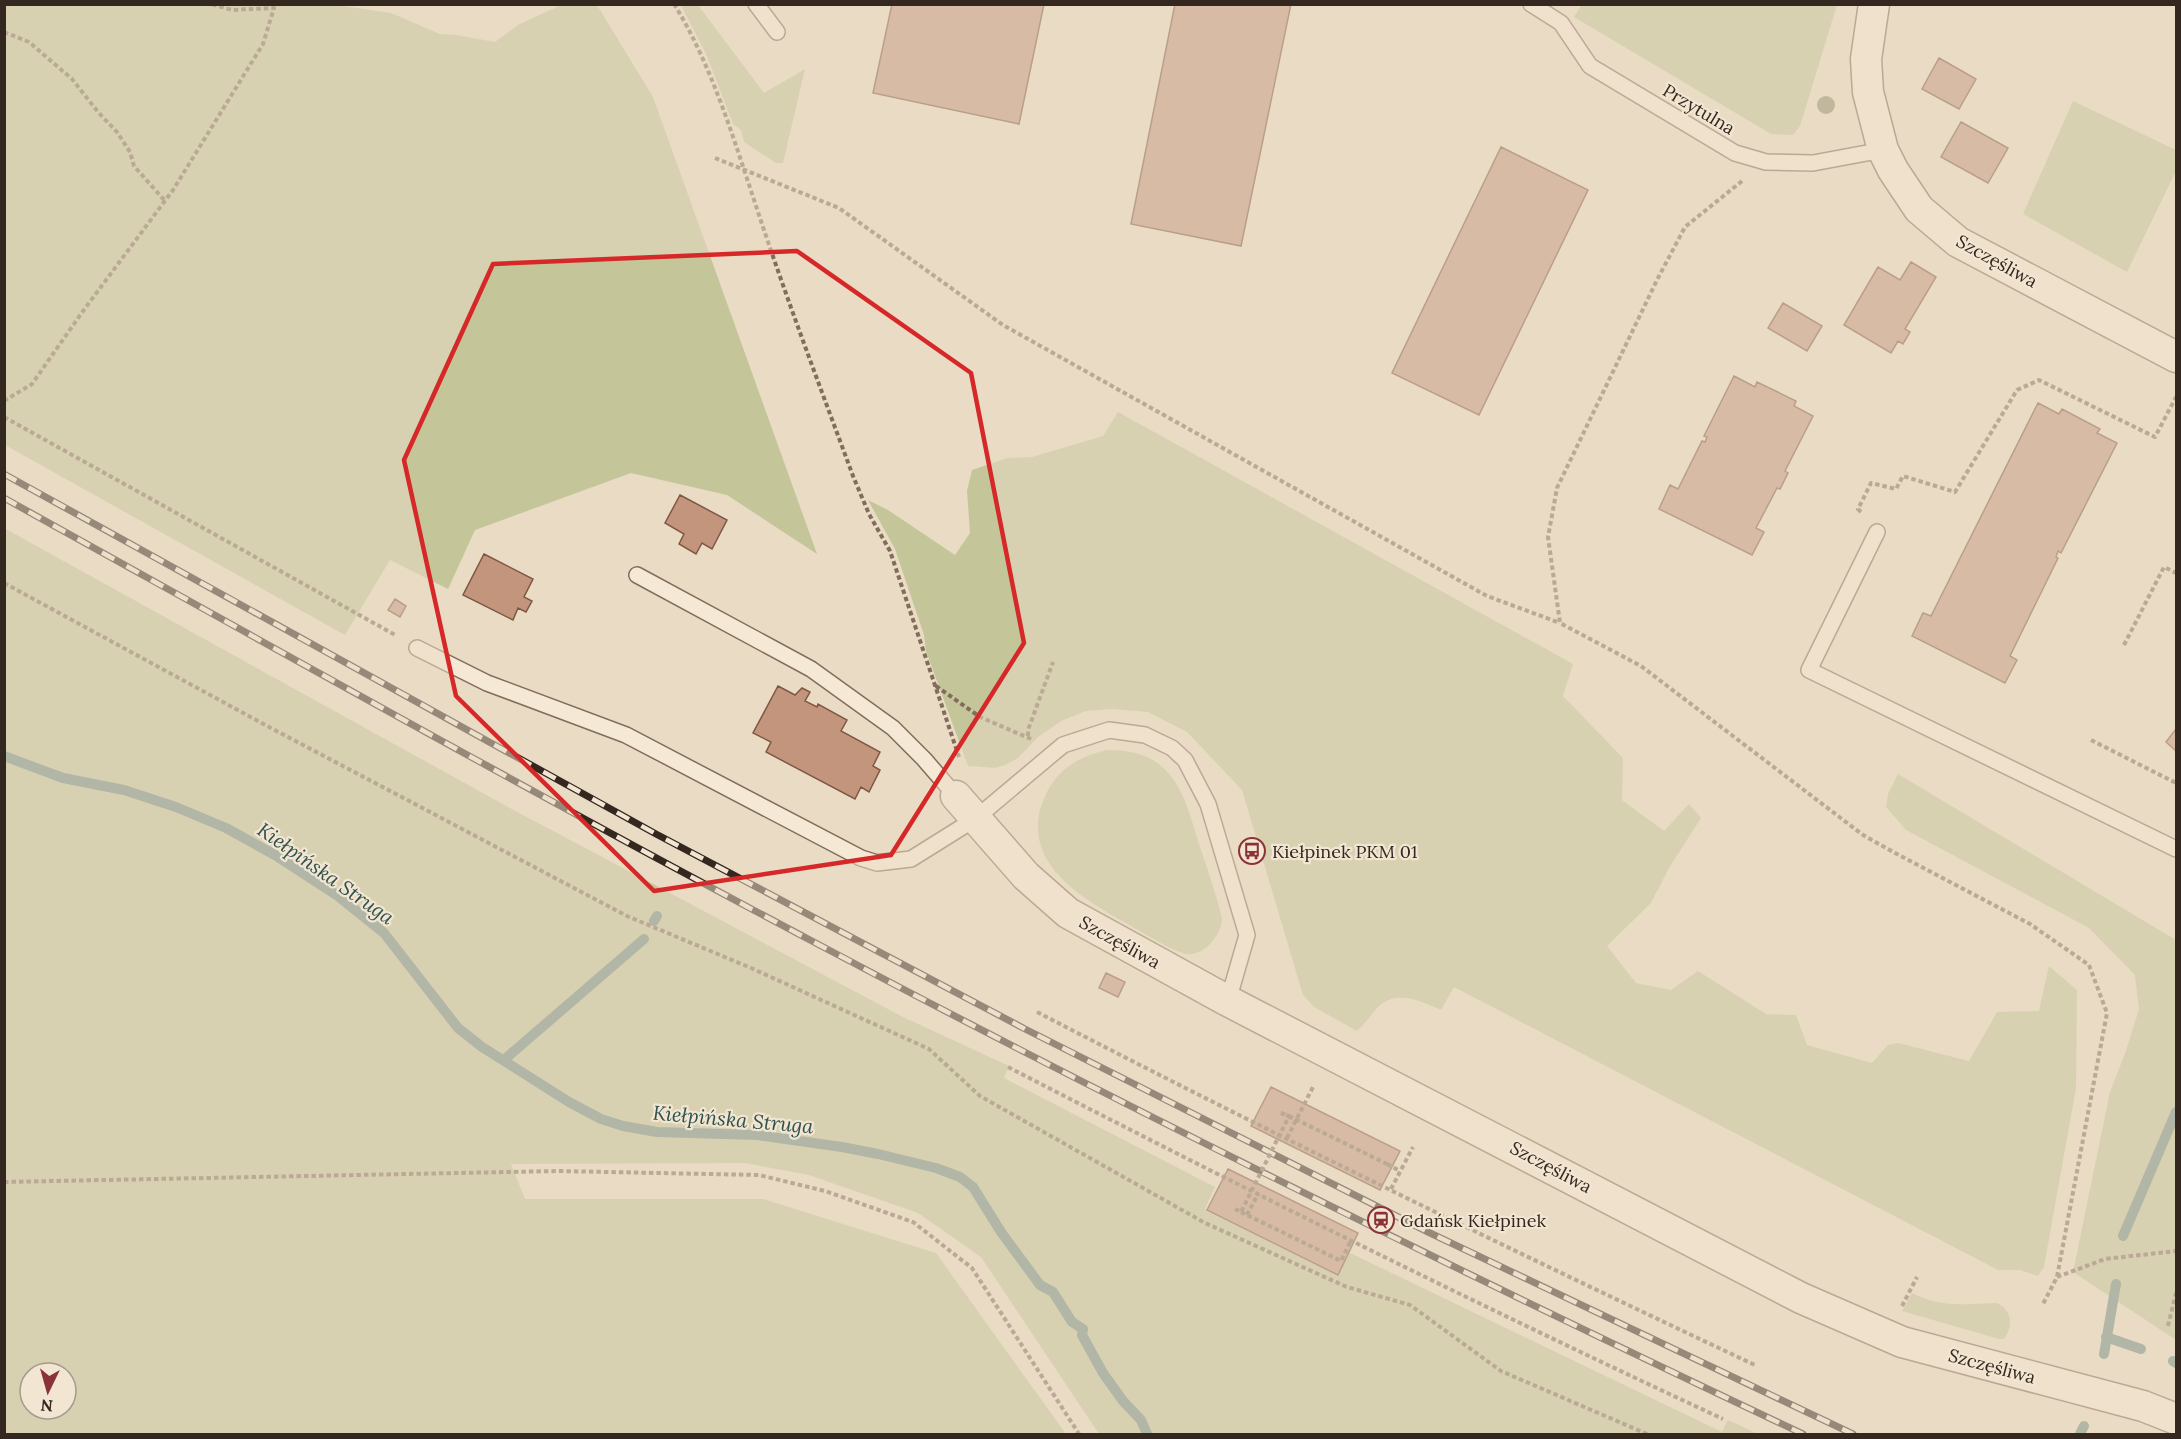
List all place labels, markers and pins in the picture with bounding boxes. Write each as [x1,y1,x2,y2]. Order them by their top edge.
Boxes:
bus stop icon: Kiełpinek PKM 01 [1237,836,1267,866]
place label: Kiełpinek PKM 01 [1272,840,1418,863]
station icon: Gdańsk Kiełpinek [1366,1205,1396,1235]
place label: Gdańsk Kiełpinek [1400,1209,1546,1232]

